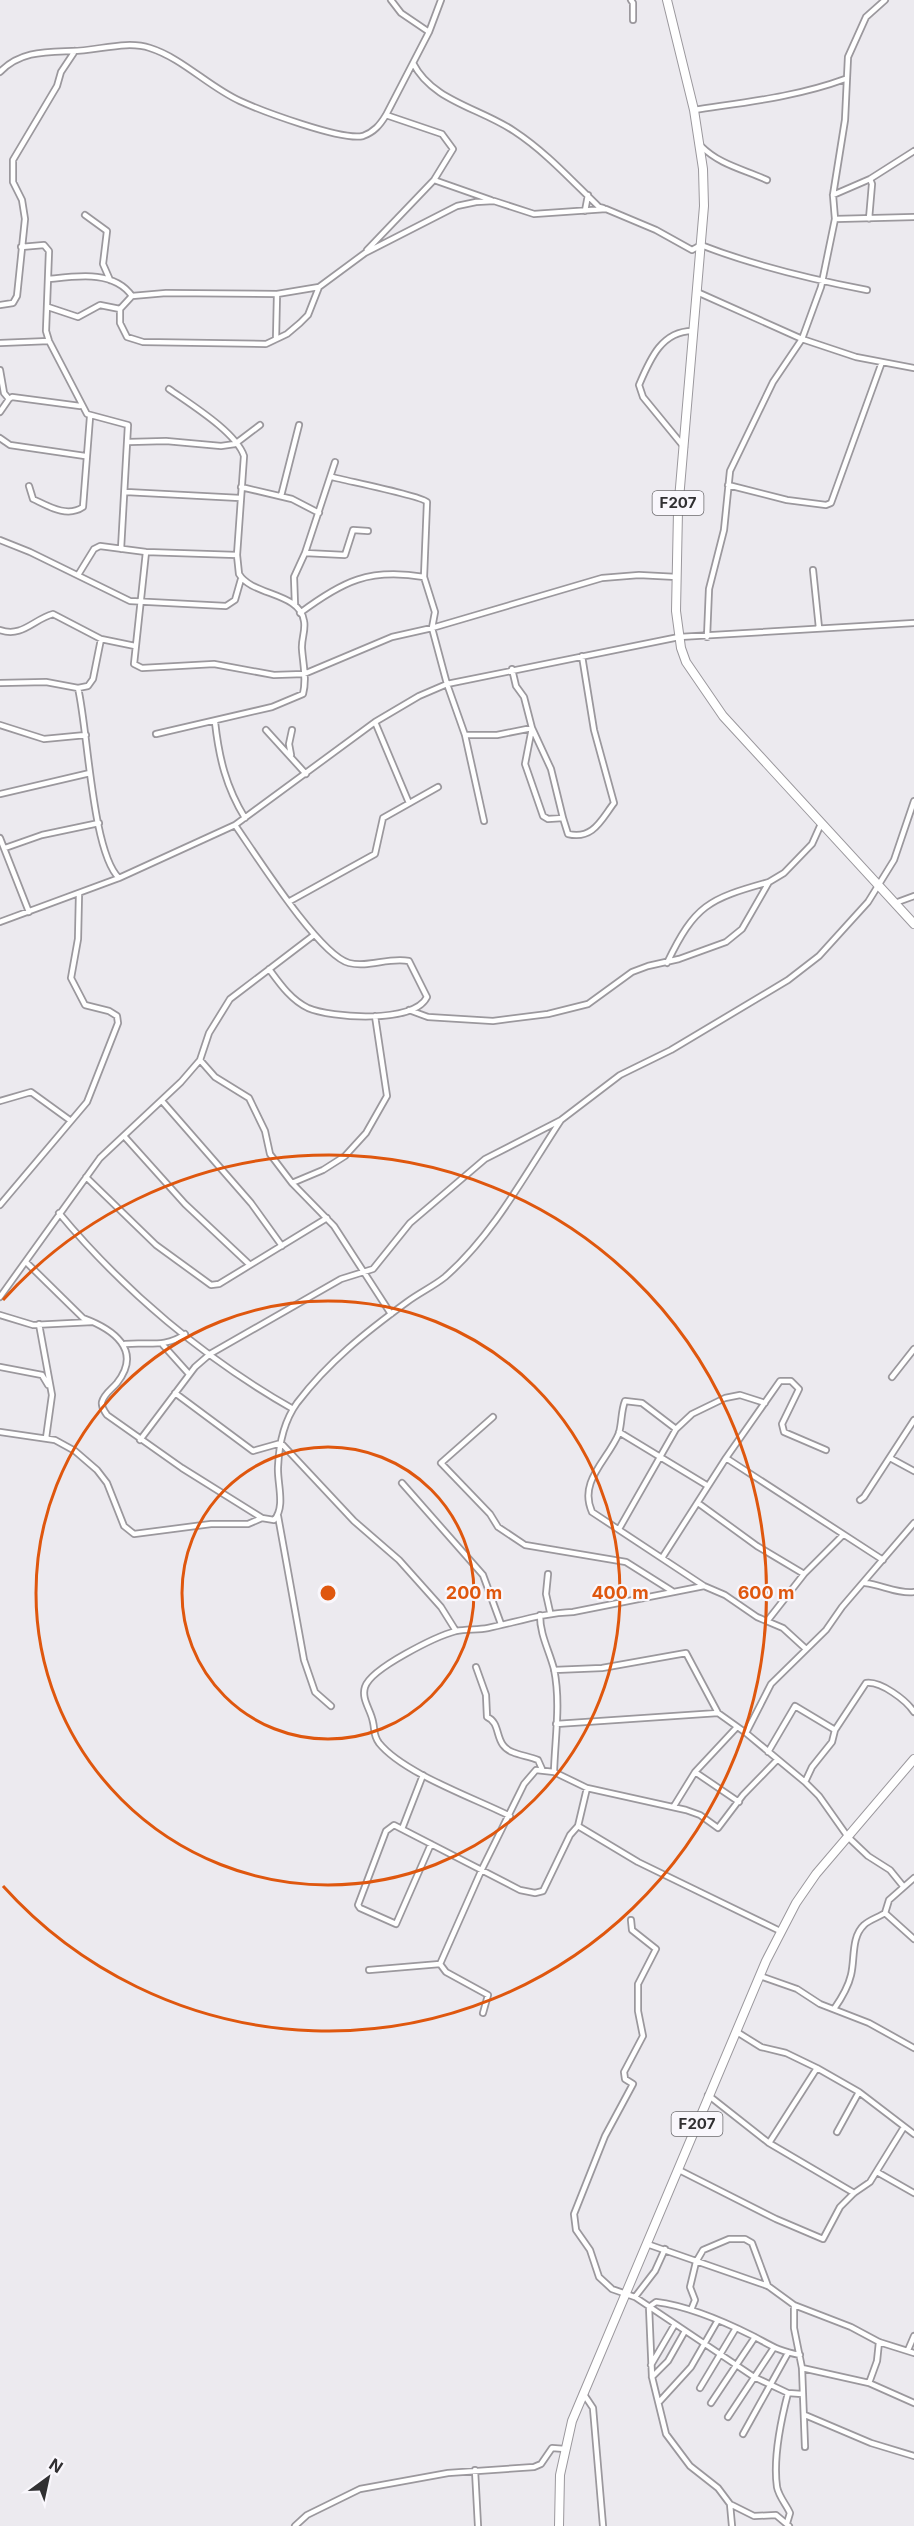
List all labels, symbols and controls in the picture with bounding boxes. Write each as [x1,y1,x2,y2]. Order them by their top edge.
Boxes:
road number: F207 [652,491,704,515]
text: 200 m [446,1582,502,1603]
text: 400 m [591,1582,649,1603]
text: 600 m [738,1582,794,1603]
centre of rings [318,1583,338,1603]
road number: F207 [672,2112,722,2136]
north arrow [18,2448,78,2508]
text: N [46,2454,67,2477]

